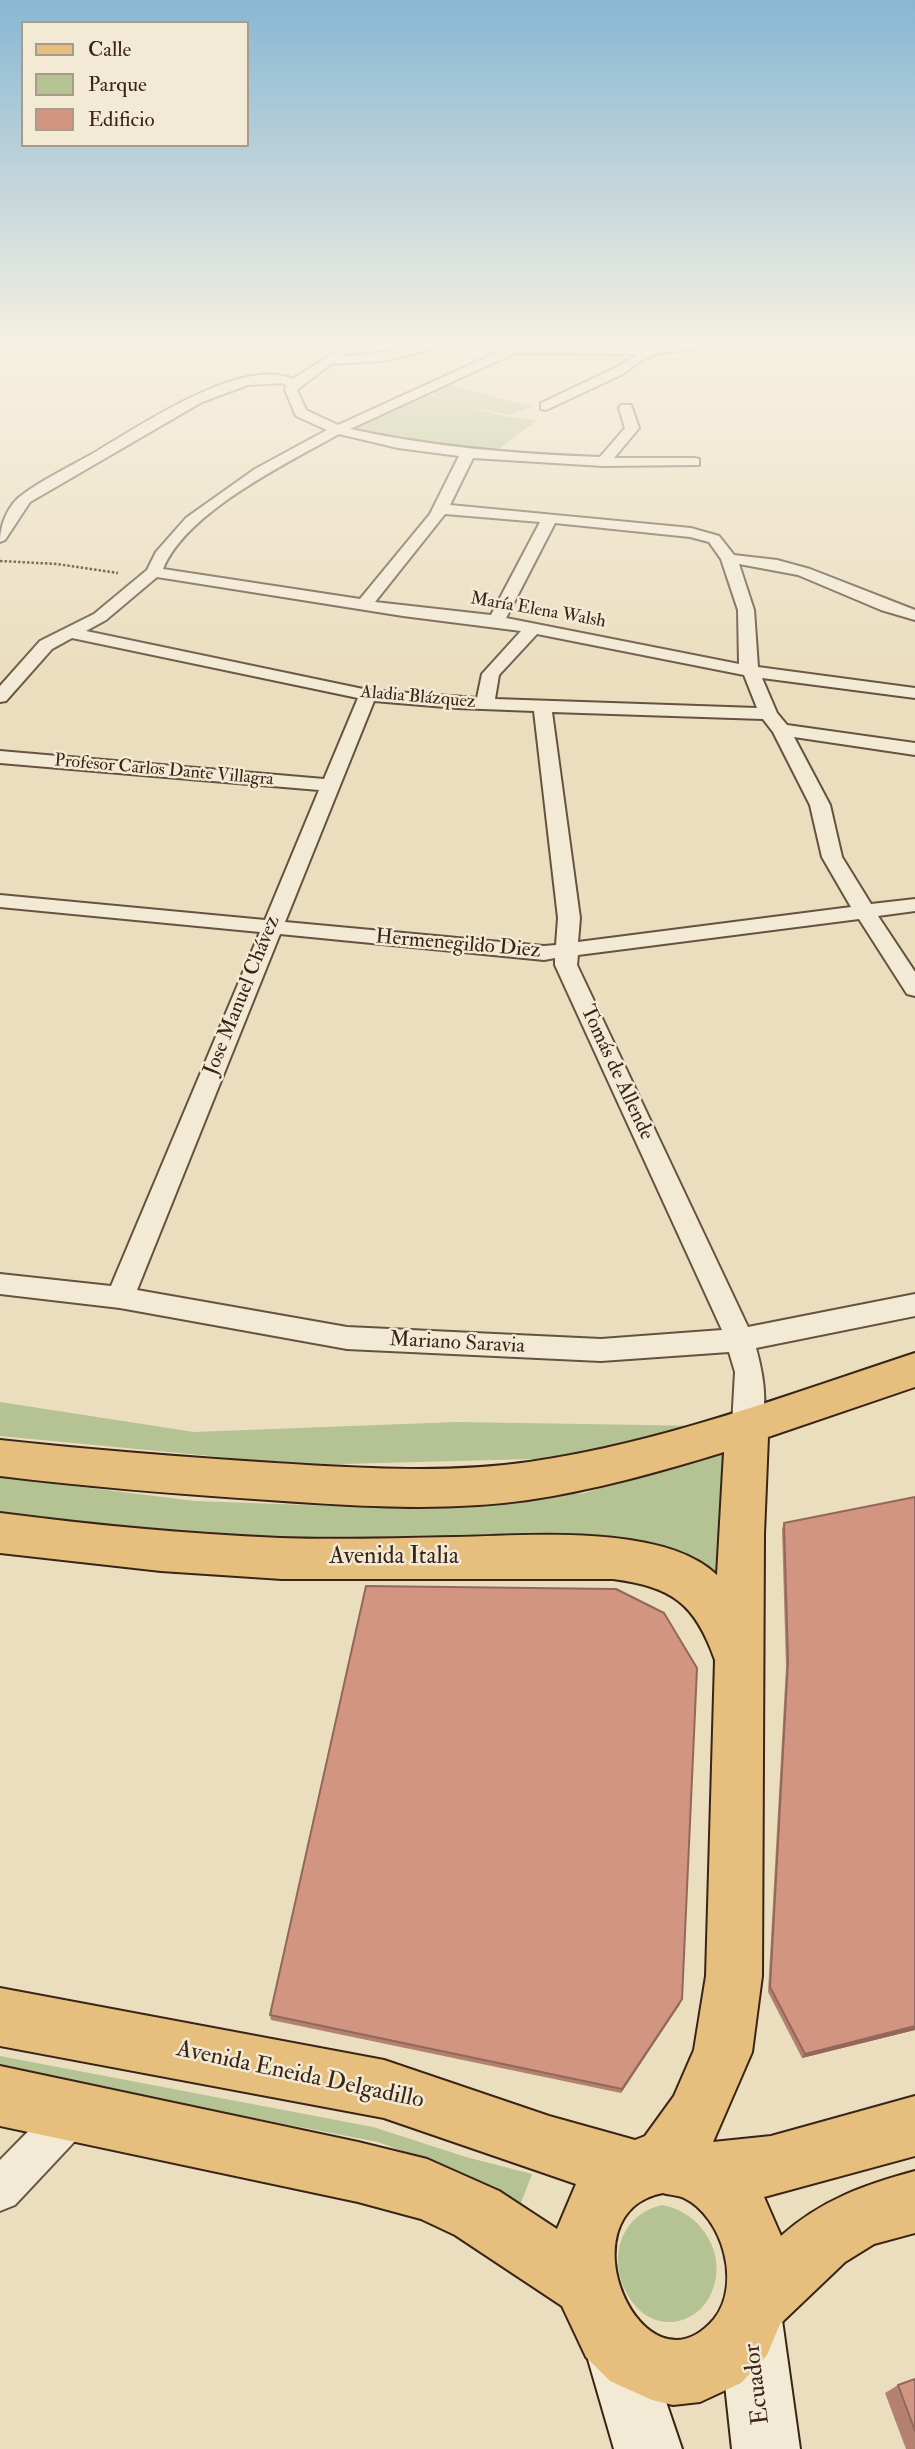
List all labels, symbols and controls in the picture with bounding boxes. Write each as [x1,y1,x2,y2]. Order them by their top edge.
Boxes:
legend [21,21,248,147]
text: Calle [88,36,131,63]
text: Parque [88,71,147,98]
text: Edificio [88,106,155,133]
street label: María Elena Walsh [469,588,607,634]
street label: Aladia Blázquez [359,682,477,714]
street label: Profesor Carlos Dante Villagra [53,751,275,791]
street label: Jose Manuel Chávez [199,912,287,1080]
street label: Hermenegildo Diez [374,925,542,965]
street label: Tomás de Allende [574,1002,658,1144]
street label: Mariano Saravia [388,1328,526,1360]
street label: Avenida Italia [329,1544,459,1572]
street label: Avenida Eneida Delgadillo [174,2036,426,2116]
street label: Ecuador [739,2342,777,2426]

